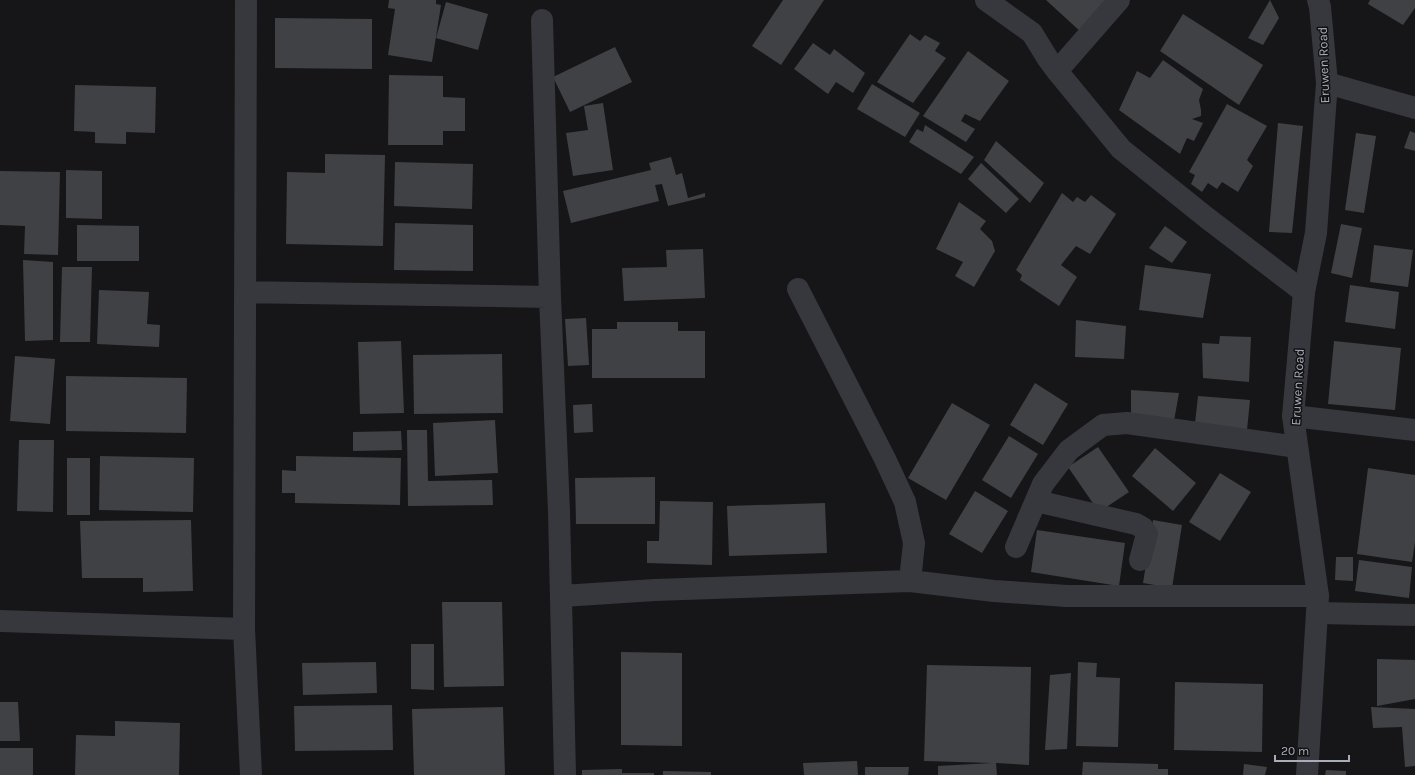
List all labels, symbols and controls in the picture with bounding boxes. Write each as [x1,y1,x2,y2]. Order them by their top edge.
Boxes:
street label: Eruwen Road [1315,26,1332,104]
street label: Eruwen Road [1288,348,1307,426]
scale bar [1275,737,1349,763]
text: 20 m [1281,744,1309,758]

